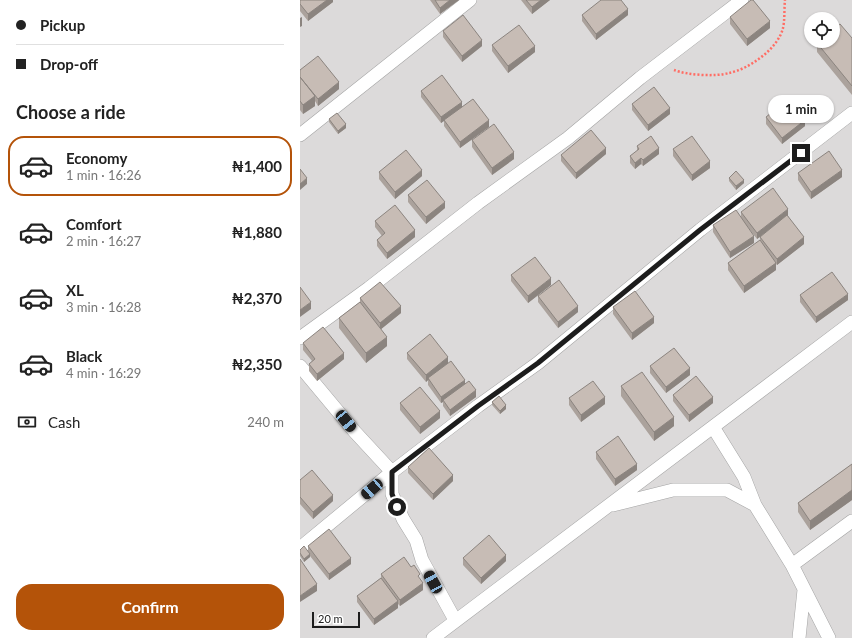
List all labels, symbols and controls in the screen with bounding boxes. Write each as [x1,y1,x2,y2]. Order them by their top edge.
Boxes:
map controls [804,12,840,48]
button: locate [804,12,840,48]
text: Pickup [40,16,85,34]
text: Drop-off [40,55,98,73]
callout: 1 min [768,95,834,123]
text: Choose a ride [16,101,125,123]
text: 1 min [785,101,817,117]
route end [792,144,810,162]
icon: car [18,148,54,184]
text: Economy [66,149,127,167]
text: ₦1,400 [232,157,282,175]
text: 1 min · 16:26 [66,167,141,183]
icon: car [18,214,54,250]
text: Comfort [66,215,122,233]
text: ₦1,880 [232,223,282,241]
text: 2 min · 16:27 [66,233,141,249]
icon: car [18,280,54,316]
text: XL [66,281,84,299]
text: ₦2,370 [232,289,282,307]
text: 3 min · 16:28 [66,299,141,315]
icon: car [18,346,54,382]
text: Black [66,347,102,365]
text: ₦2,350 [232,355,282,373]
text: 4 min · 16:29 [66,365,141,381]
car [334,408,358,434]
icon: cash [16,411,38,433]
text: Cash [48,413,80,431]
text: 240 m [247,414,284,430]
car [359,477,385,501]
route start [388,498,406,516]
car [422,569,444,595]
button: Confirm [16,584,284,630]
scale bar [312,610,360,629]
text: 20 m [318,612,343,625]

